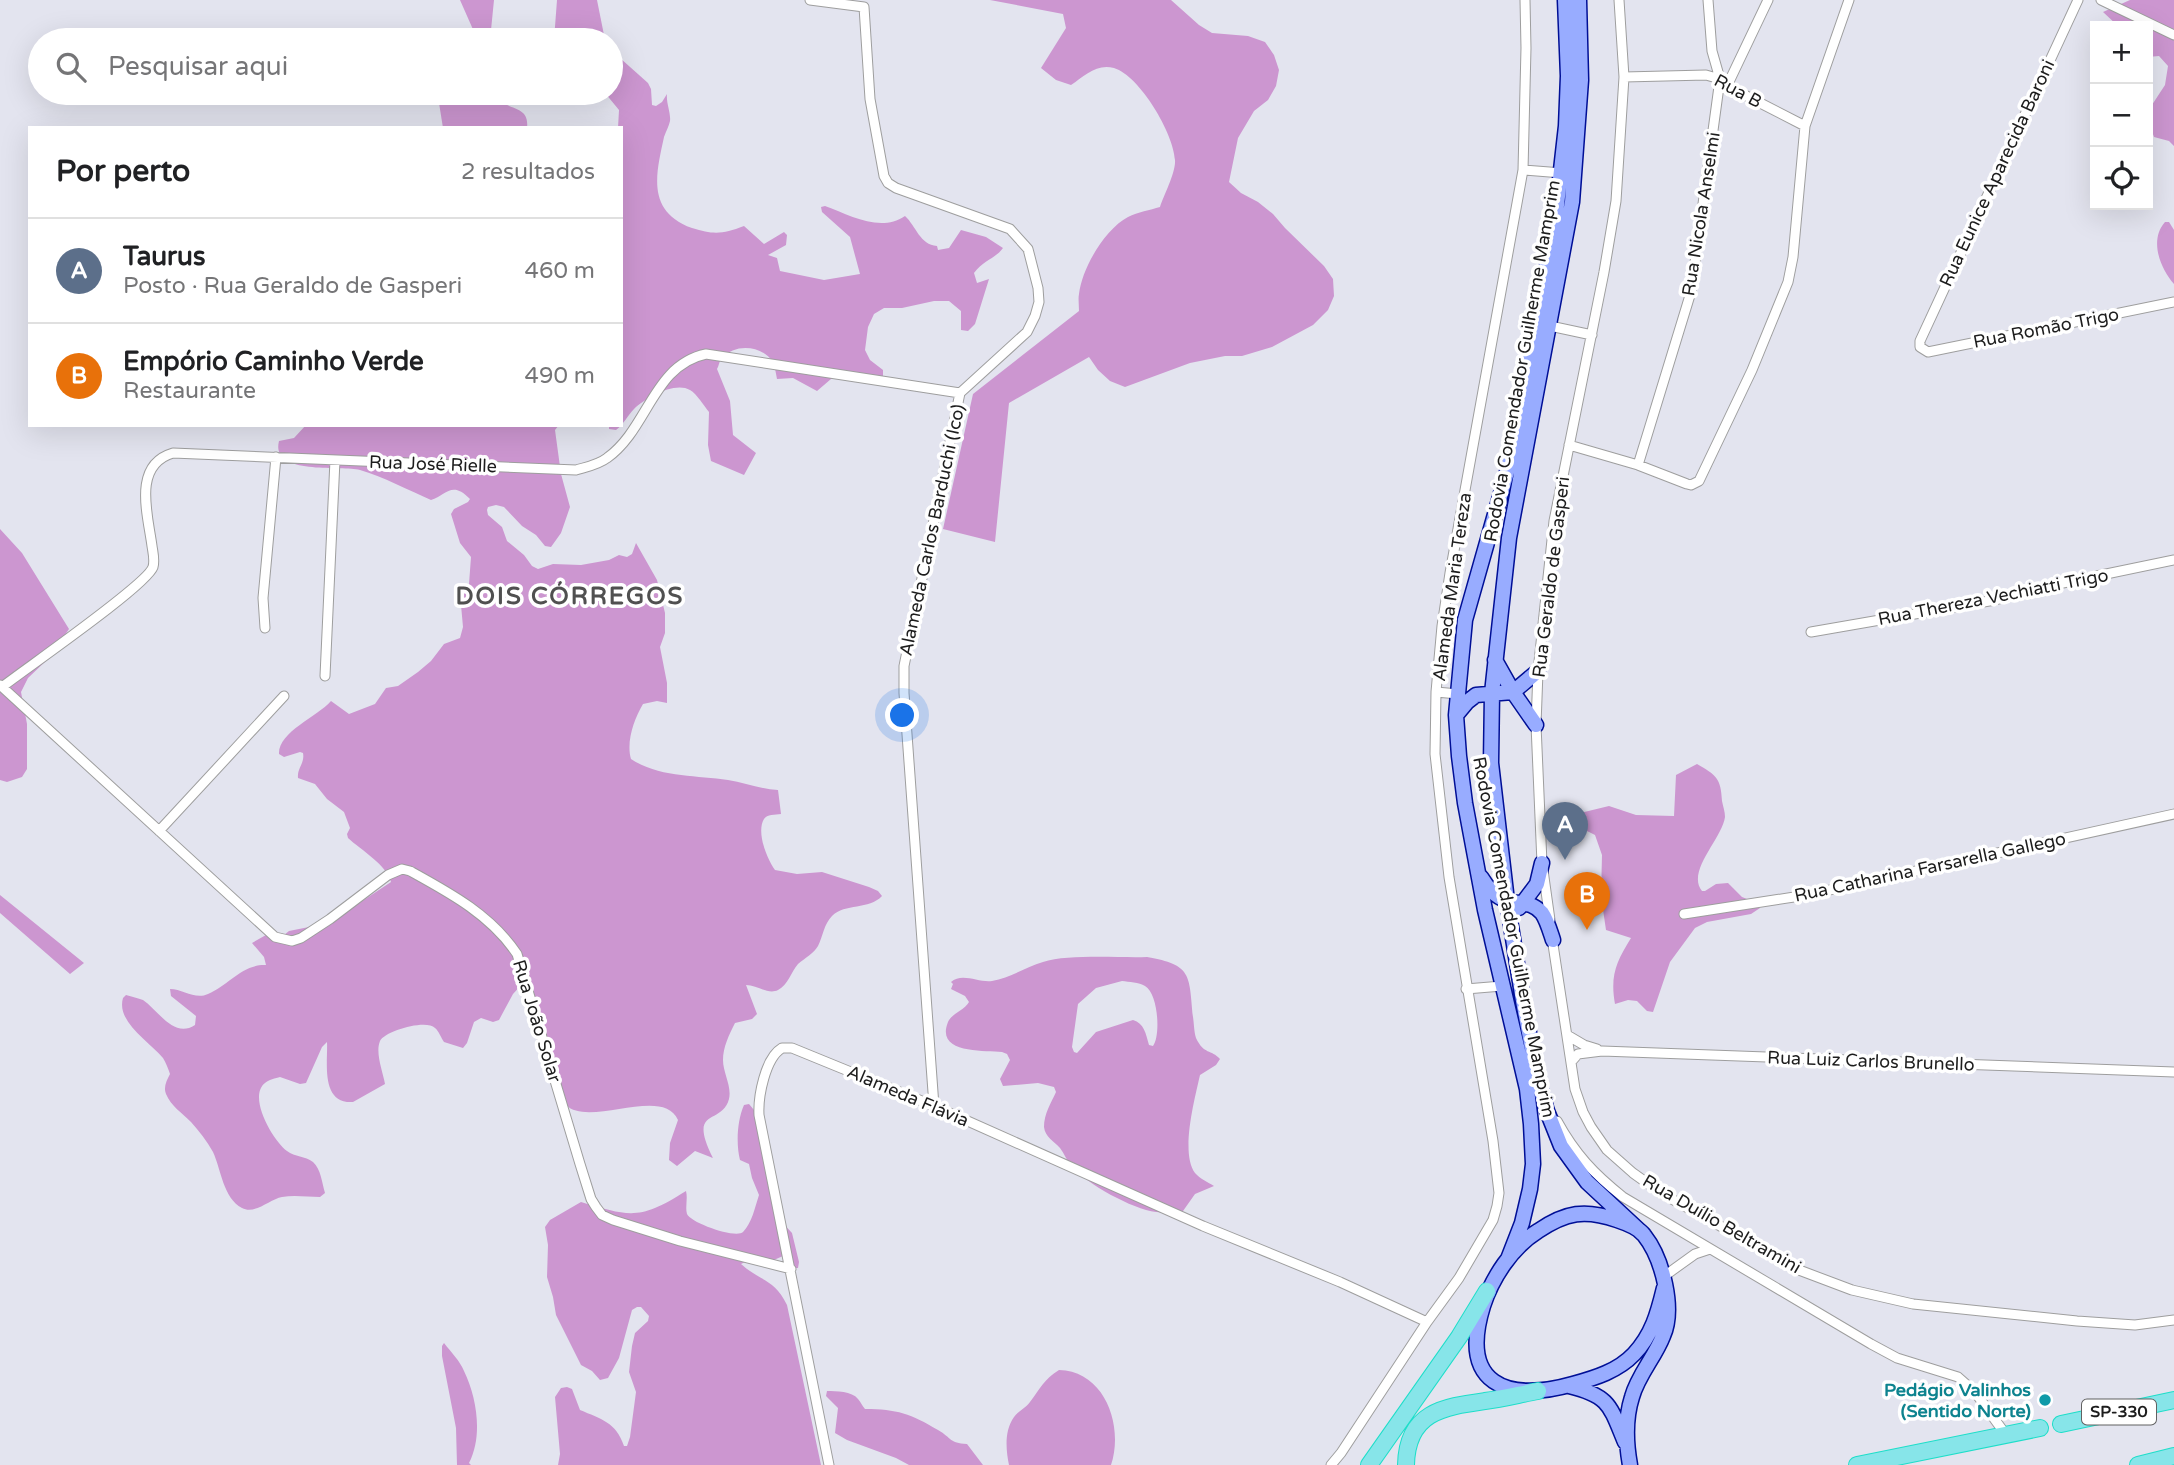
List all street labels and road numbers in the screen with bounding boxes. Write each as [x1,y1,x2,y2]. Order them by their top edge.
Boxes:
street label: Rua Eunice Aparecida Baroni [1935,56,2059,290]
street label: Rua B [1710,69,1766,113]
street label: Rua Nicola Anselmi [1677,130,1725,298]
street label: Rodovia Comendador Guilherme Mamprim [1479,178,1565,544]
street label: Rua Romão Trigo [1971,303,2121,353]
street label: Alameda Carlos Barduchi (Ico) [895,402,969,658]
street label: Rua José Rielle [369,451,497,477]
street label: Rua Geraldo de Gasperi [1528,475,1574,679]
street label: Alameda Maria Tereza [1428,491,1476,683]
street label: Rua Thereza Vechiatti Trigo [1876,564,2110,630]
street label: Rodovia Comendador Guilherme Mamprim [1468,755,1560,1119]
street label: Rua Catharina Farsarella Gallego [1792,827,2068,907]
street label: Rua João Solar [508,957,566,1085]
street label: Rua Luiz Carlos Brunello [1767,1046,1975,1076]
street label: Alameda Flávia [844,1060,972,1132]
street label: Rua Duílio Beltramini [1639,1170,1805,1278]
road number: SP-330 [2082,1400,2156,1424]

